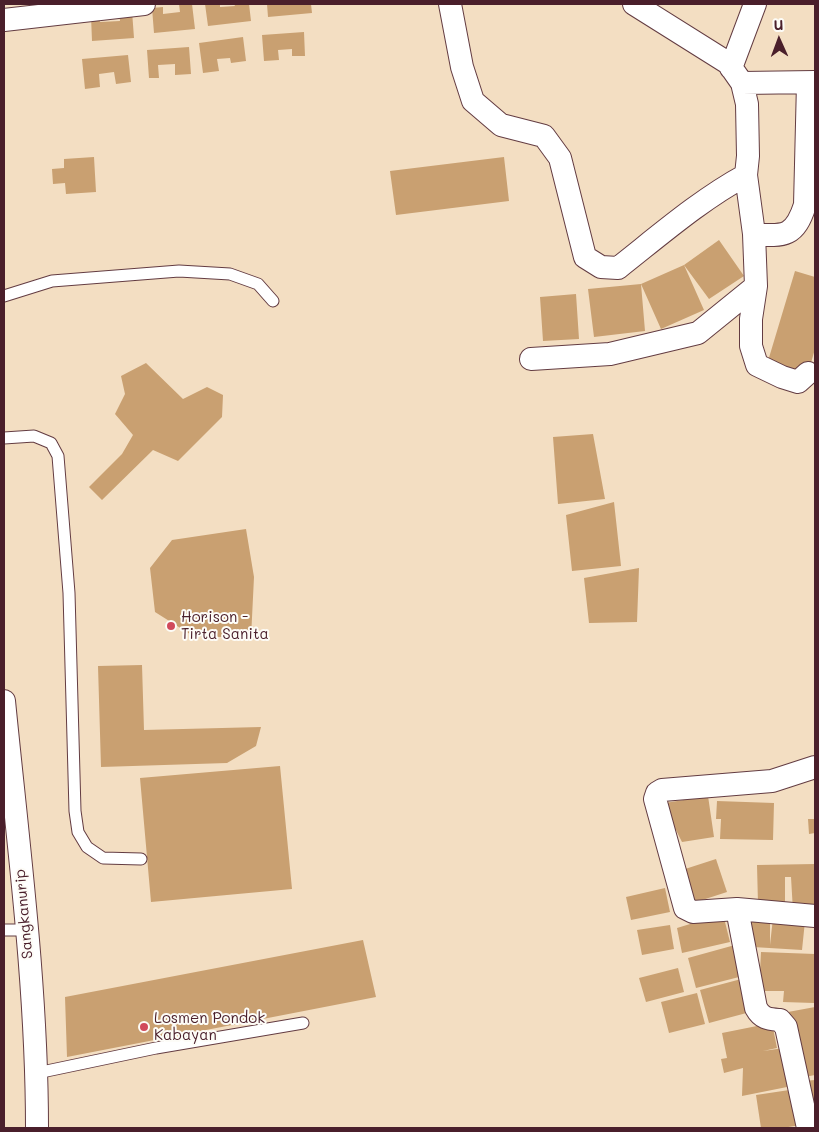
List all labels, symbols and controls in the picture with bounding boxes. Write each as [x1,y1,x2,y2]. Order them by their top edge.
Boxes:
north arrow [754,15,804,65]
text: U [773,15,784,34]
place label: Horison - Tirta Sanita [181,608,269,643]
marker: Horison - Tirta Sanita [165,620,177,632]
street label: Sangkanurip [11,868,37,960]
place label: Losmen Pondok Kabayan [154,1009,265,1044]
marker: Losmen Pondok Kabayan [138,1021,150,1033]

